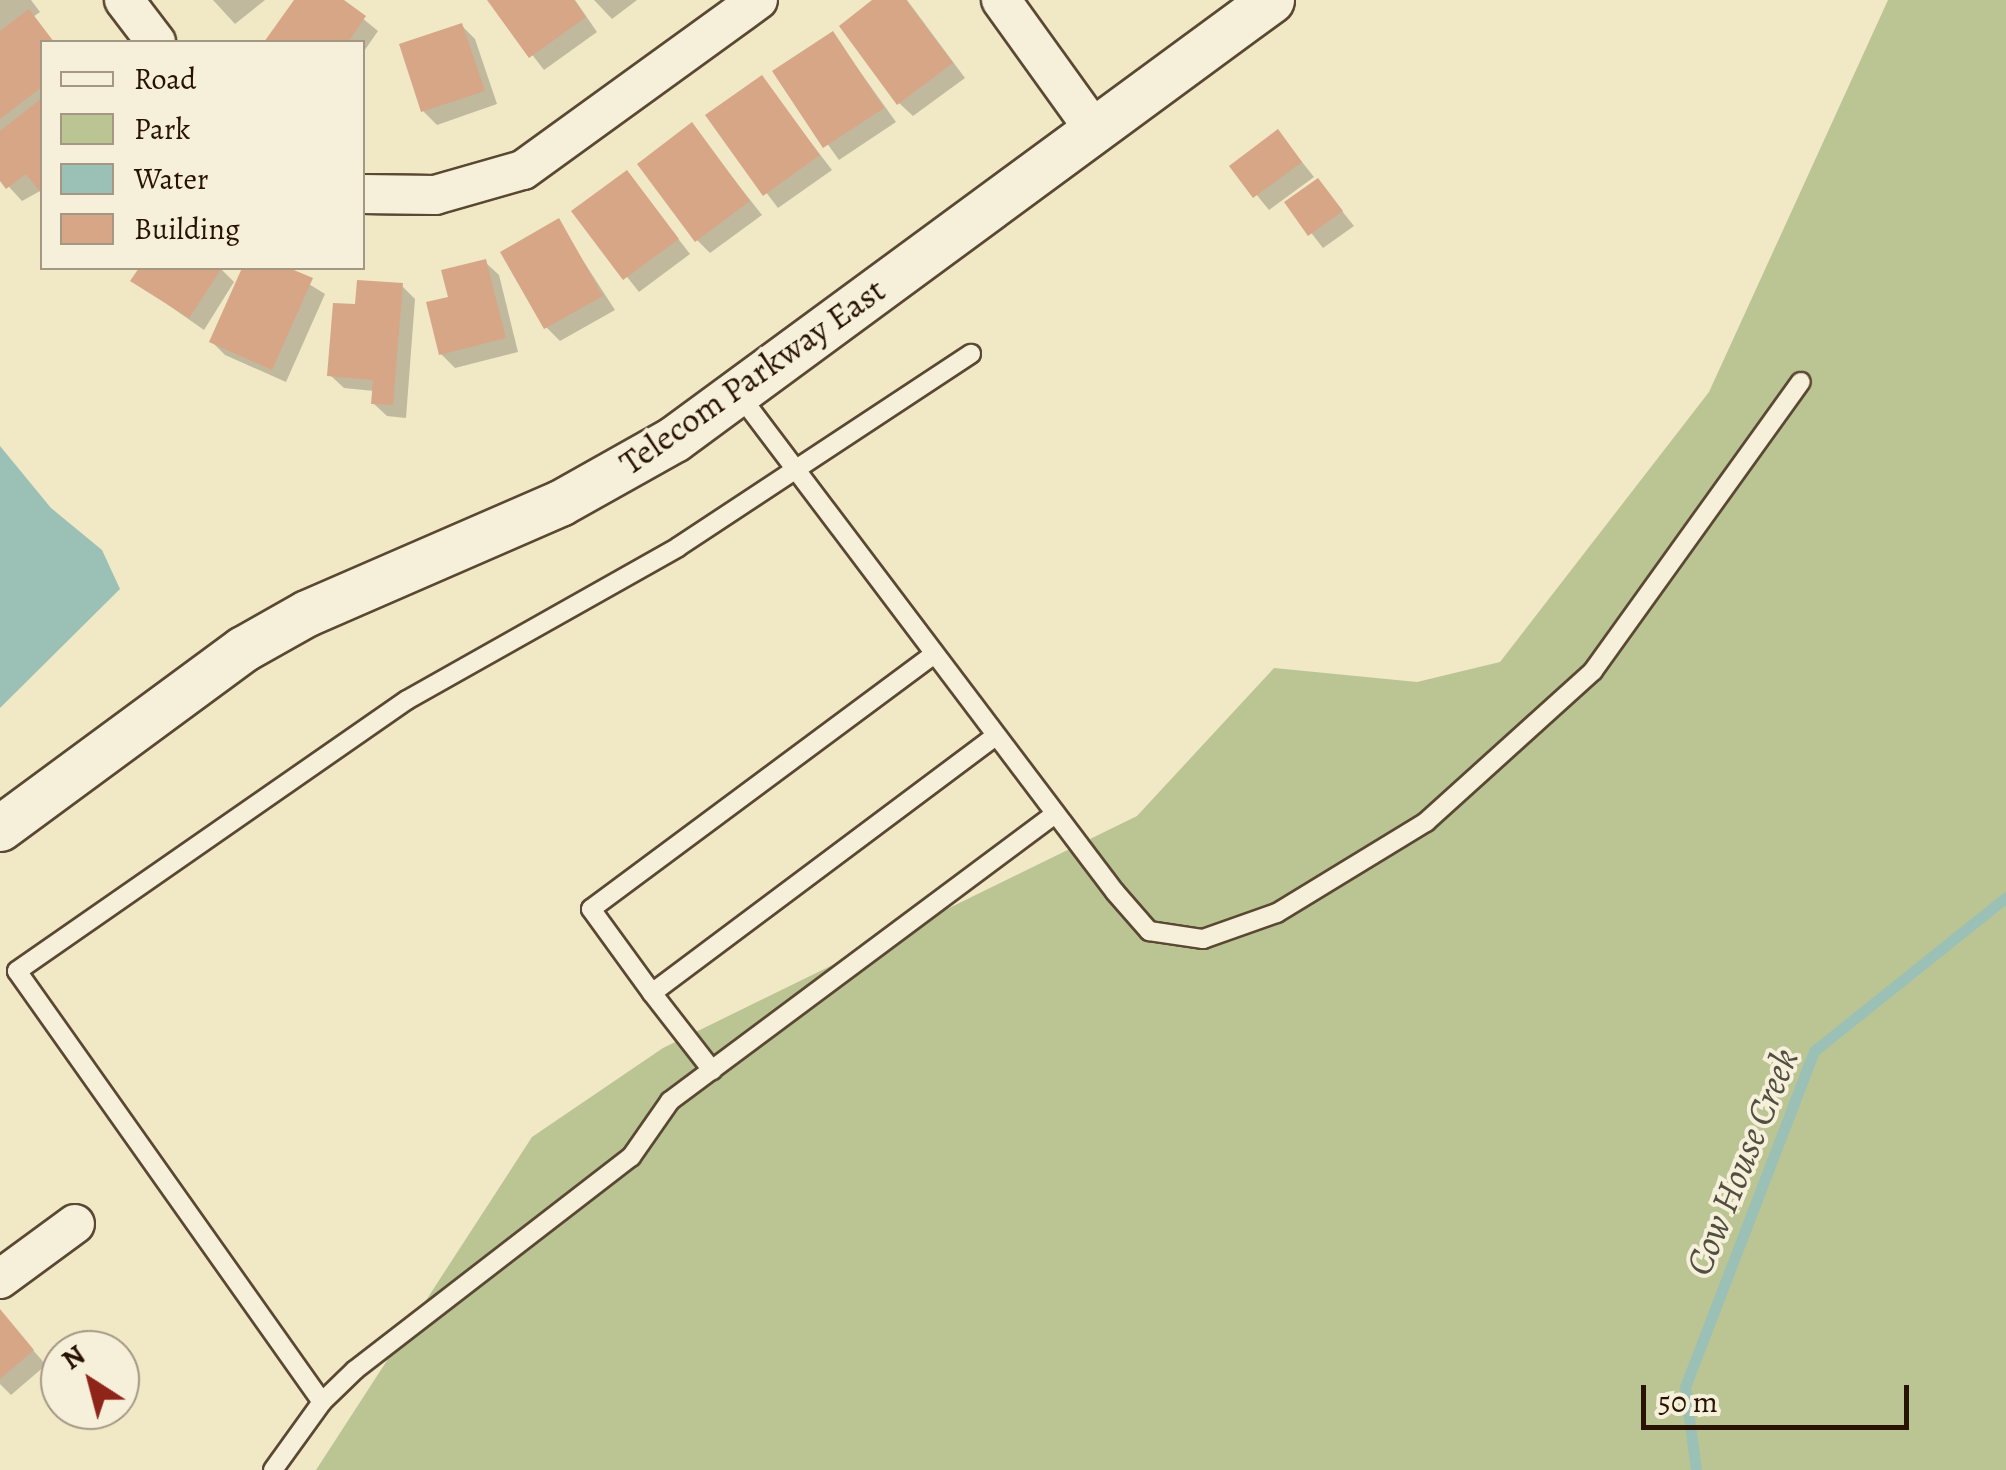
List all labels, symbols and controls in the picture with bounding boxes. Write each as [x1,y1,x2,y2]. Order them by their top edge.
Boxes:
legend [40,40,365,270]
text: Road [134,59,196,99]
text: Park [134,109,190,149]
text: Water [134,159,208,199]
text: Building [134,209,240,249]
street label: Telecom Parkway East [611,269,893,483]
water label: Cow House Creek [1676,1042,1808,1282]
north arrow [40,1330,140,1430]
text: N [54,1336,93,1379]
scale bar [1646,1365,1914,1427]
text: 50 m [1658,1382,1718,1422]

